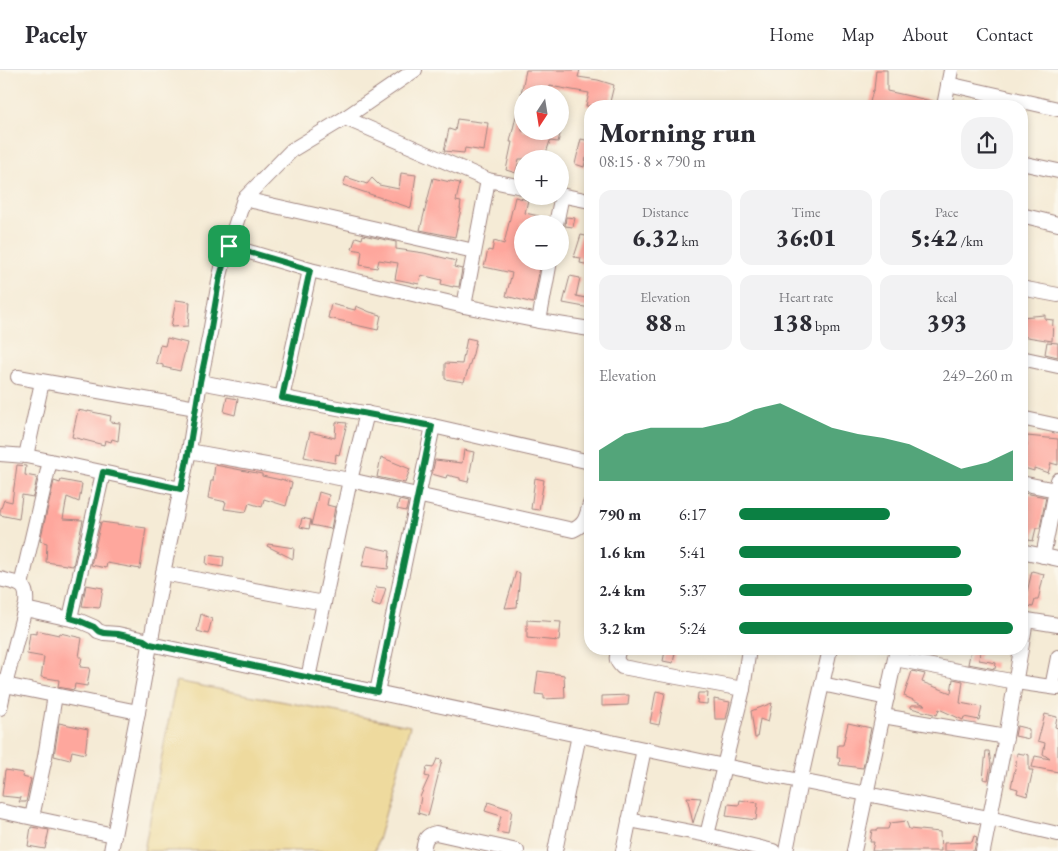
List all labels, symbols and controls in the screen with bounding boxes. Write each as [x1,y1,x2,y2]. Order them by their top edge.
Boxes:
text: Pacely [25,19,87,50]
text: Home [769,23,814,46]
text: Map [842,23,874,46]
text: About [902,23,948,46]
text: Contact [976,23,1033,46]
north arrow [514,85,569,140]
map controls [514,85,569,270]
text: Morning run [599,114,756,150]
button: share [961,117,1013,169]
button: + [514,150,569,205]
text: 08:15 · 8 × 790 m [599,151,706,172]
text: Distance [642,203,689,221]
text: Time [791,203,821,221]
text: Pace [935,203,958,221]
button: − [514,215,569,270]
text: 6.32 [632,221,679,253]
text: 36:01 [775,221,837,253]
text: 5:42 [910,221,958,253]
pin [208,225,250,267]
icon: arrive [215,232,243,260]
text: km [679,232,699,250]
text: /km [958,232,983,250]
text: Elevation [640,288,691,306]
text: Heart rate [779,288,833,306]
text: kcal [936,288,957,306]
text: 88 [645,306,672,338]
text: 138 [772,306,812,338]
text: 393 [926,306,967,338]
text: m [672,317,686,335]
text: bpm [812,317,840,335]
text: Elevation [599,365,657,386]
text: 249–260 m [942,365,1013,386]
text: 790 m [599,504,641,525]
text: 6:17 [679,504,706,525]
text: 1.6 km [599,542,645,563]
text: 5:41 [679,542,706,563]
text: 2.4 km [599,580,645,601]
text: 5:37 [679,580,706,601]
text: 3.2 km [599,618,645,639]
text: 5:24 [679,618,706,639]

